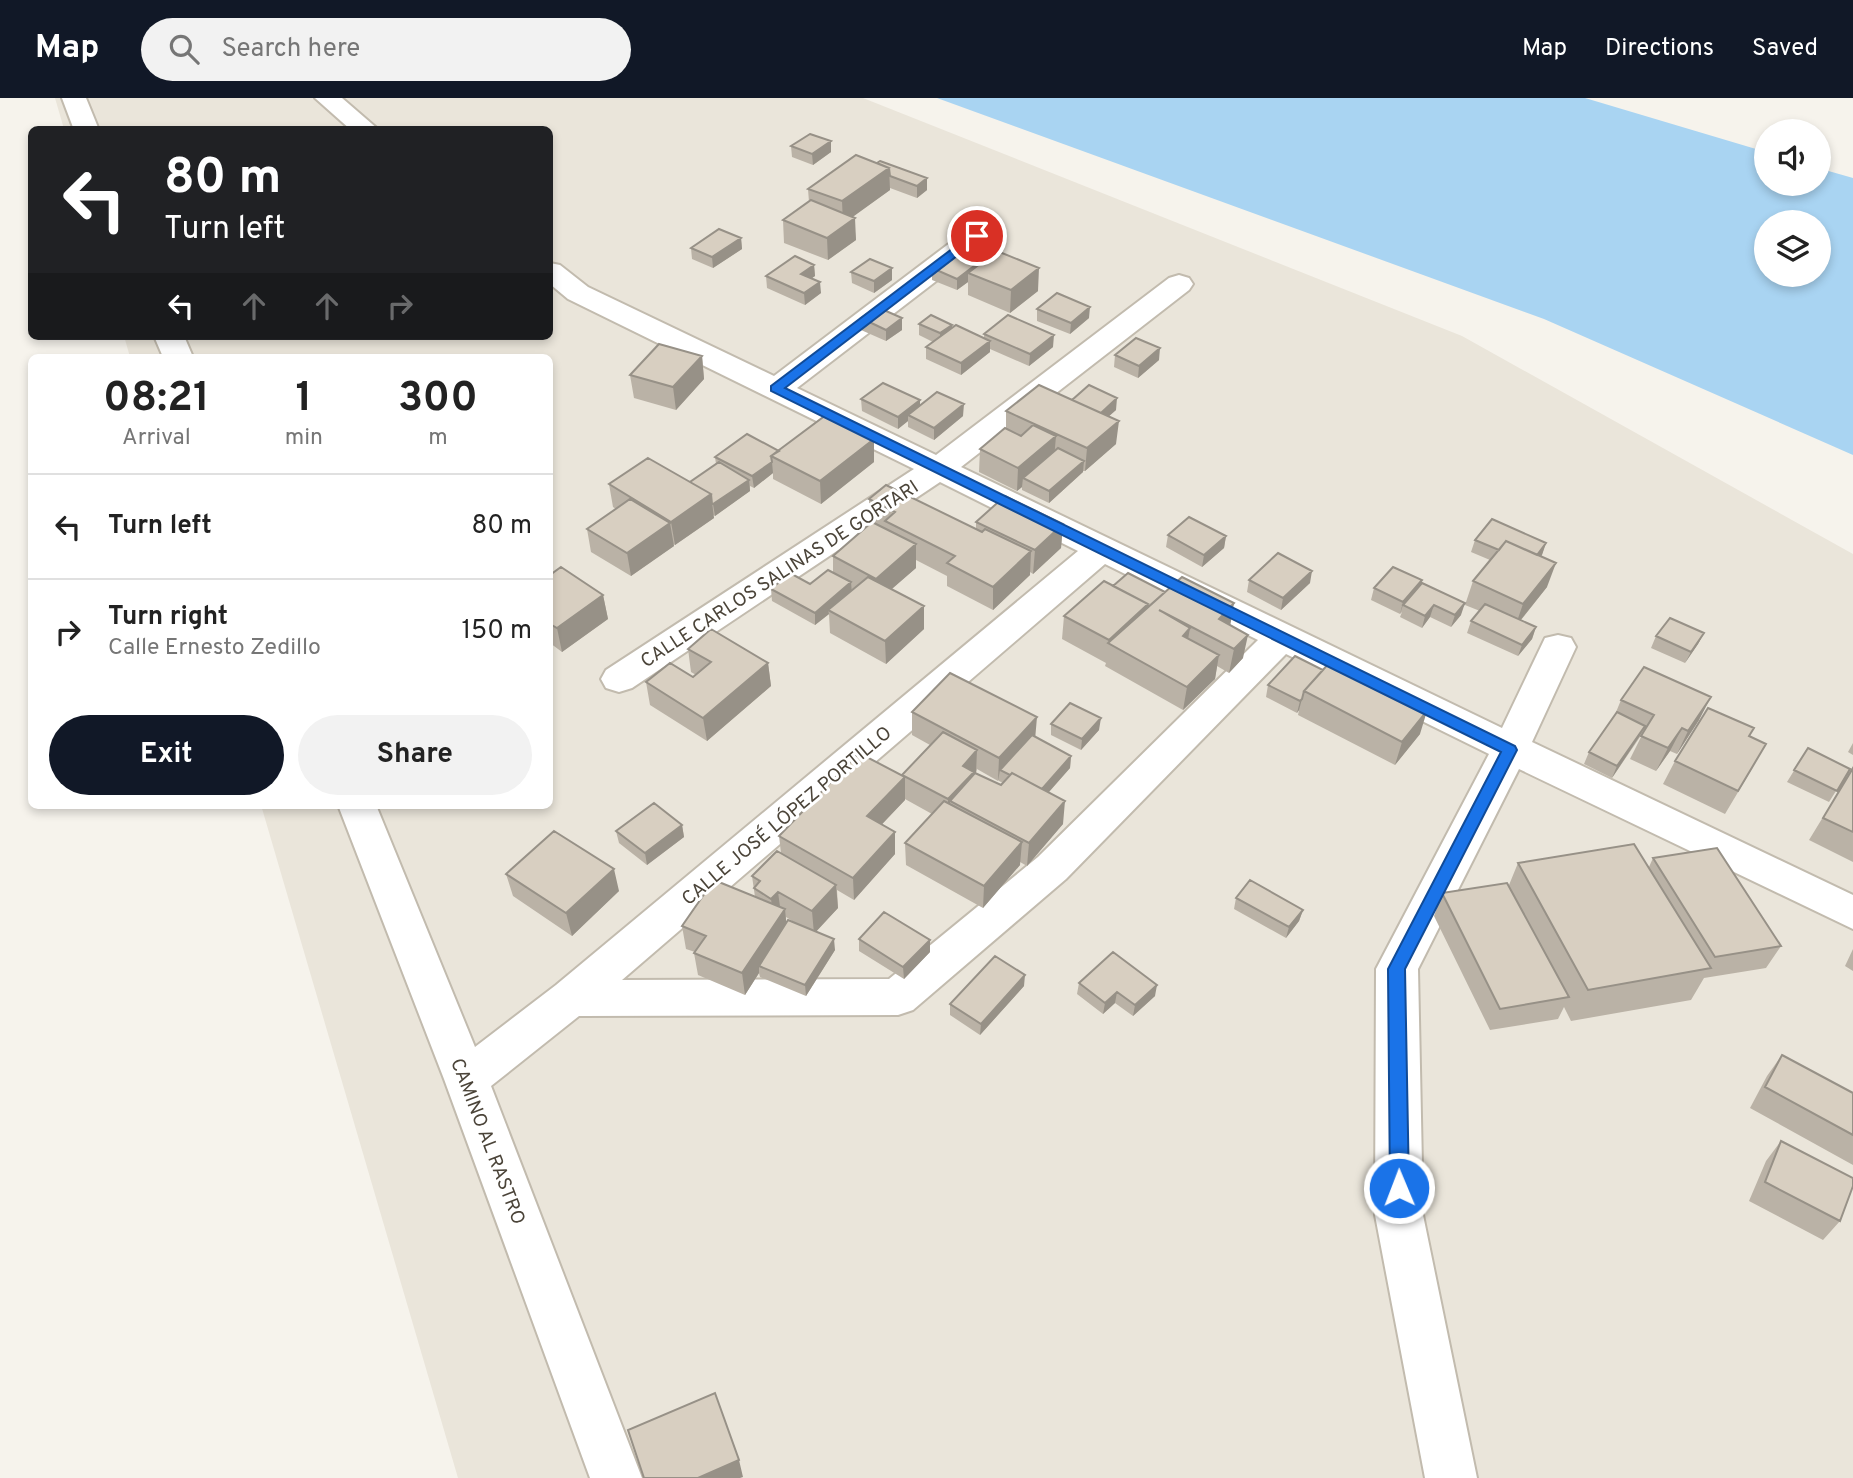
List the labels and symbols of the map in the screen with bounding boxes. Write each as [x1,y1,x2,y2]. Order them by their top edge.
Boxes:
pin [947,206,1007,266]
street label: CALLE CARLOS SALINAS DE GORTARI [636,476,924,674]
street label: CALLE JOSÉ LÓPEZ PORTILLO [677,721,897,911]
street label: CAMINO AL RASTRO [444,1055,530,1228]
position arrow [1362,1151,1436,1225]

